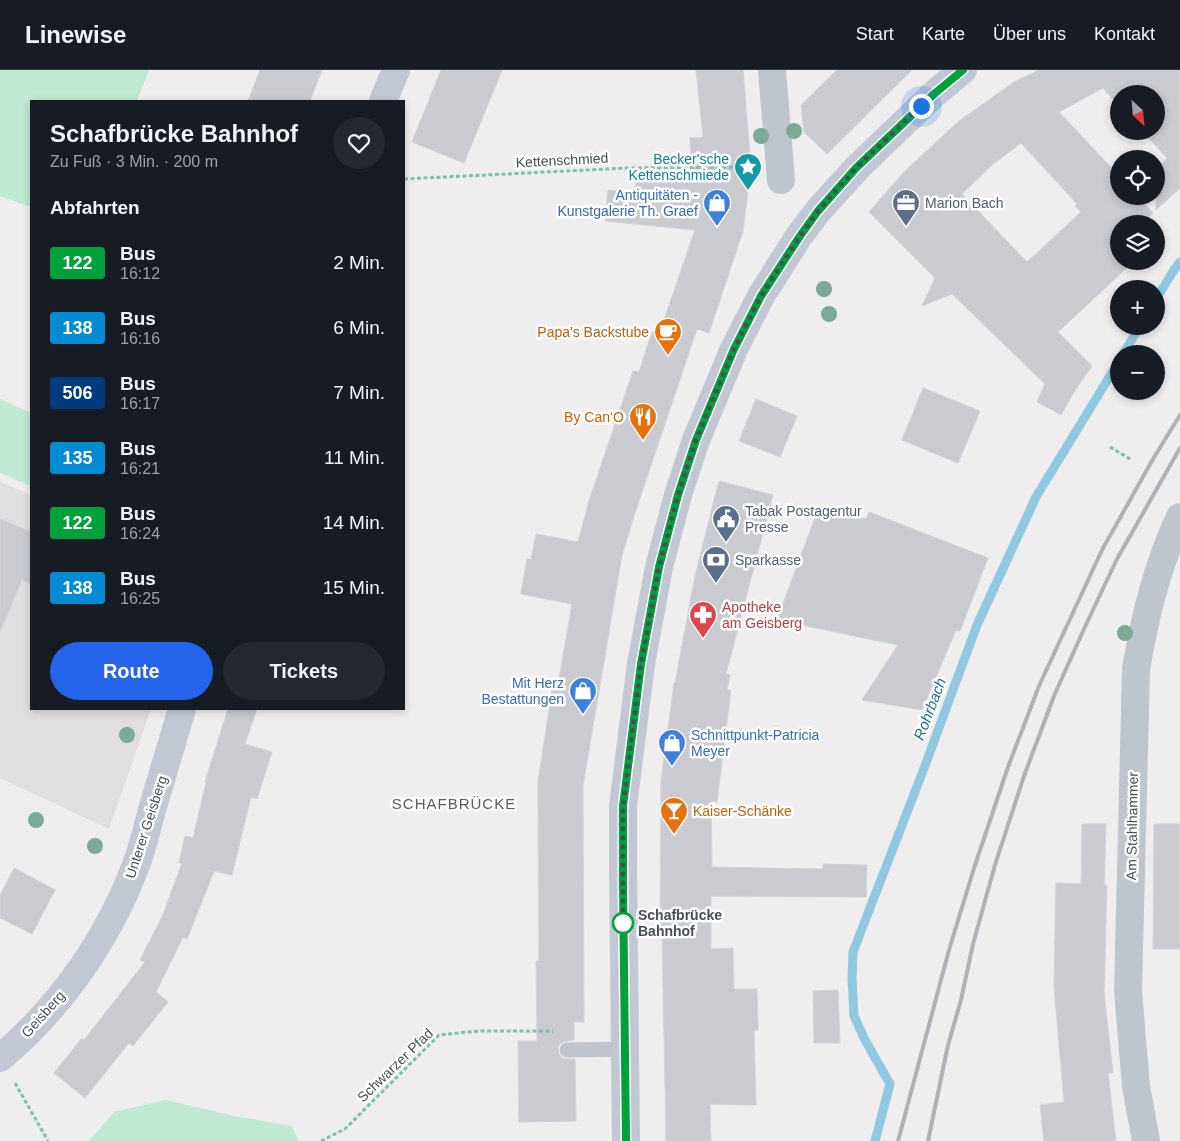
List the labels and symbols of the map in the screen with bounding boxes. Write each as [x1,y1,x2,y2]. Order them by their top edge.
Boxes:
north arrow [1110,85,1165,140]
your location [909,94,934,119]
street label: Kettenschmied [515,150,609,170]
place label: Becker'sche Kettenschmiede [629,151,729,183]
place icon: Becker'sche Kettenschmiede [733,152,763,191]
place label: Antiquitäten - Kunstgalerie Th. Graef [557,187,698,219]
shop icon: Antiquitäten - Kunstgalerie Th. Graef [702,188,732,227]
office icon: Marion Bach [891,188,921,227]
place label: Marion Bach [925,195,1004,211]
cafe icon: Papa's Backstube [653,317,683,356]
place label: Papa's Backstube [537,324,649,340]
restaurant icon: By Can‘O [628,402,658,441]
place label: By Can‘O [564,409,624,425]
place label: Tabak Postagentur Presse [745,503,862,535]
public building icon: Tabak Postagentur Presse [711,504,741,543]
bank icon: Sparkasse [701,545,731,584]
place label: Sparkasse [735,552,801,568]
place label: Apotheke am Geisberg [722,599,802,631]
pharmacy icon: Apotheke am Geisberg [688,600,718,639]
place label: Mit Herz Bestattungen [481,675,564,707]
water label: Rohrbach [910,675,949,742]
shop icon: Mit Herz Bestattungen [568,676,598,715]
place label: Schnittpunkt-Patricia Meyer [691,727,820,759]
shop icon: Schnittpunkt-Patricia Meyer [657,728,687,767]
street label: Am Stahlhammer [1123,771,1141,880]
street label: Unterer Geisberg [122,773,170,881]
district label: SCHAFBRÜCKE [392,795,516,812]
bar icon: Kaiser-Schänke [659,796,689,835]
place label: Kaiser-Schänke [693,803,792,819]
place label: Schafbrücke Bahnhof [638,907,722,939]
marker: Schafbrücke Bahnhof [612,912,634,934]
street label: Geisberg [18,988,68,1040]
street label: Schwarzer Pfad [354,1025,436,1105]

